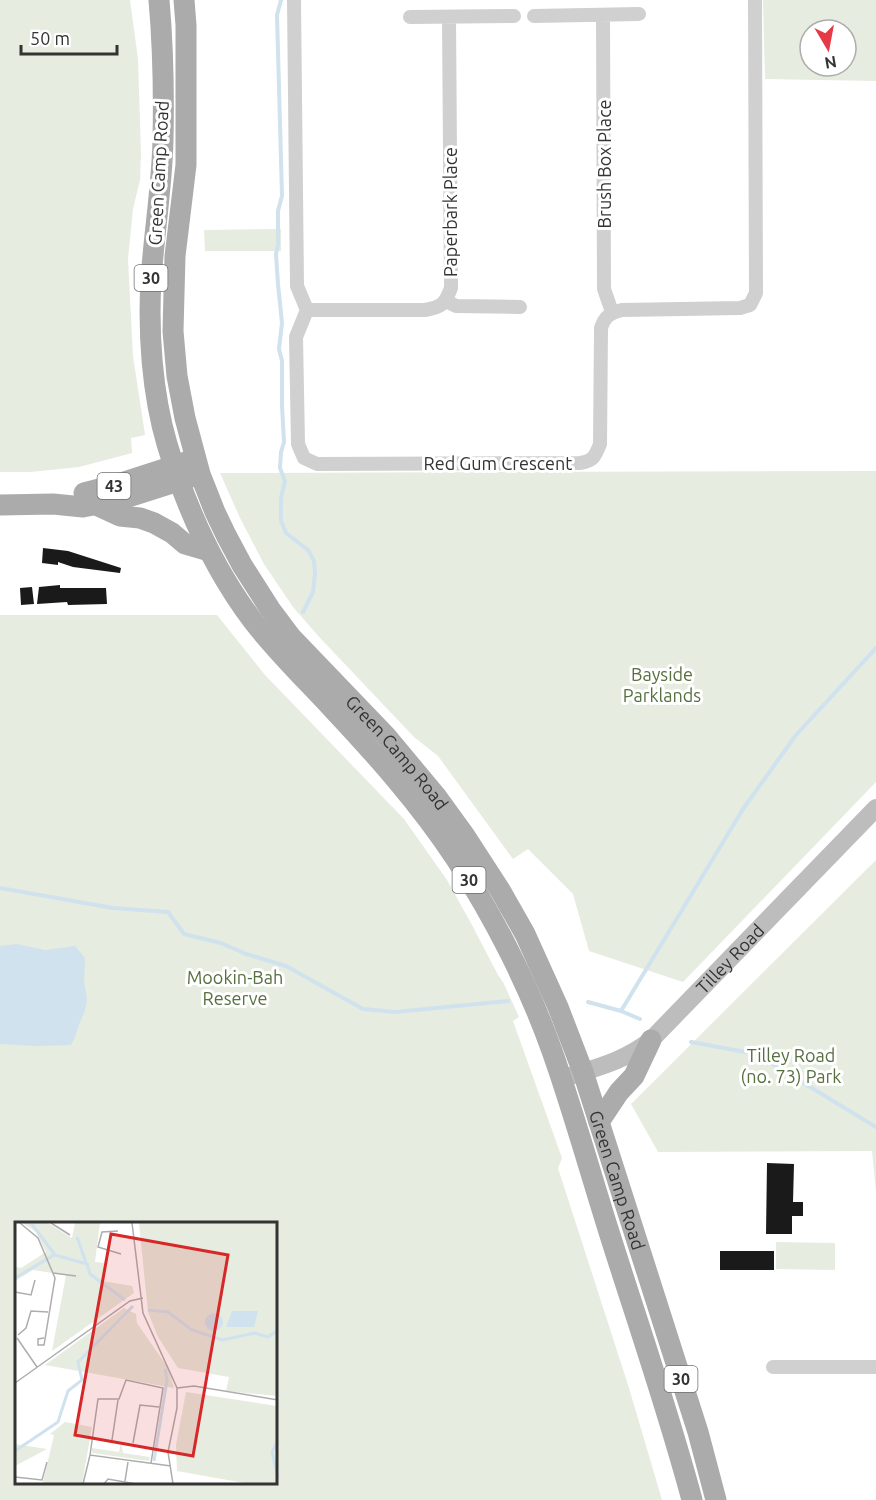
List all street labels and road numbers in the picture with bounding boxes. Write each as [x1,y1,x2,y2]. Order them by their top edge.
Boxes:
street label: Green Camp Road [144,100,172,246]
street label: Brush Box Place [594,100,614,228]
street label: Paperbark Place [440,147,460,277]
road number: 30 [134,265,168,291]
street label: Red Gum Crescent [424,453,572,473]
road number: 43 [98,473,130,499]
street label: Green Camp Road [342,691,452,813]
road number: 30 [452,867,486,893]
street label: Tilley Road [692,920,768,997]
street label: Green Camp Road [586,1108,649,1252]
road number: 30 [664,1366,698,1392]

